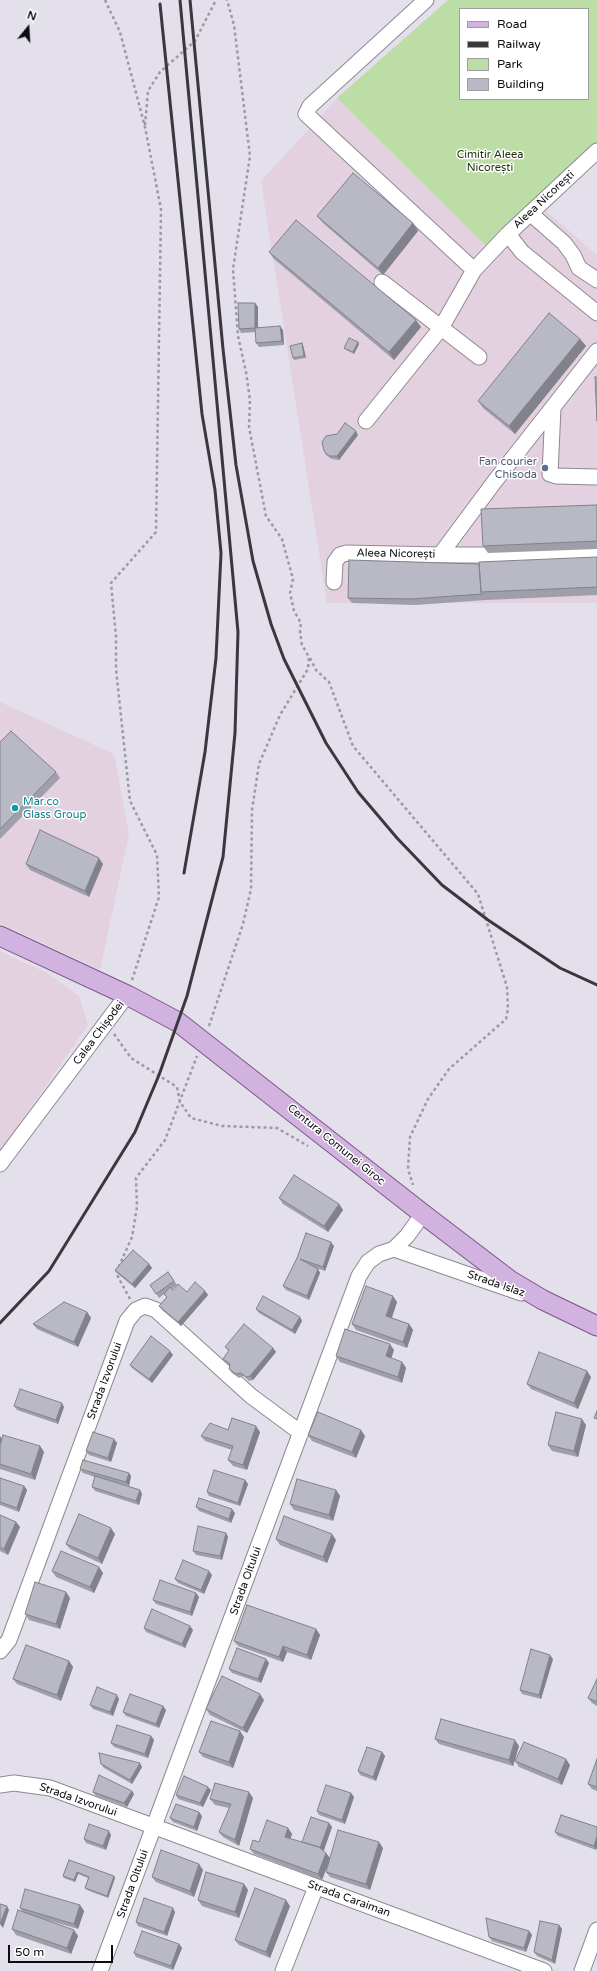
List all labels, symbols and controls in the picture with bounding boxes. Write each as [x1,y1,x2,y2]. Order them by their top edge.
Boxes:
north arrow [8,8,48,48]
legend [459,8,589,100]
text: N [26,9,38,24]
text: Road [497,17,527,31]
text: Railway [497,37,541,51]
text: Park [497,57,523,71]
text: Building [497,77,544,91]
park label: Cimitir Aleea Nicorești [457,148,523,174]
street label: Aleea Nicorești [511,168,577,232]
place label: Fan courier Chisoda [479,455,537,481]
marker: Fan courier Chisoda [540,463,550,473]
street label: Aleea Nicorești [356,547,436,561]
place label: Mar.co Glass Group [23,795,86,821]
marker: Mar.co Glass Group [10,803,20,813]
street label: Calea Chișodei [71,998,127,1068]
street label: Centura Comunei Giroc [285,1102,387,1188]
street label: Strada Islaz [466,1268,526,1300]
street label: Strada Izvorului [85,1341,125,1421]
street label: Strada Oltului [228,1545,264,1617]
street label: Strada Izvorului [37,1781,119,1819]
street label: Strada Oltului [115,1848,151,1920]
street label: Strada Caraiman [306,1878,392,1920]
scale bar [10,1937,115,1963]
text: 50 m [15,1945,44,1959]

